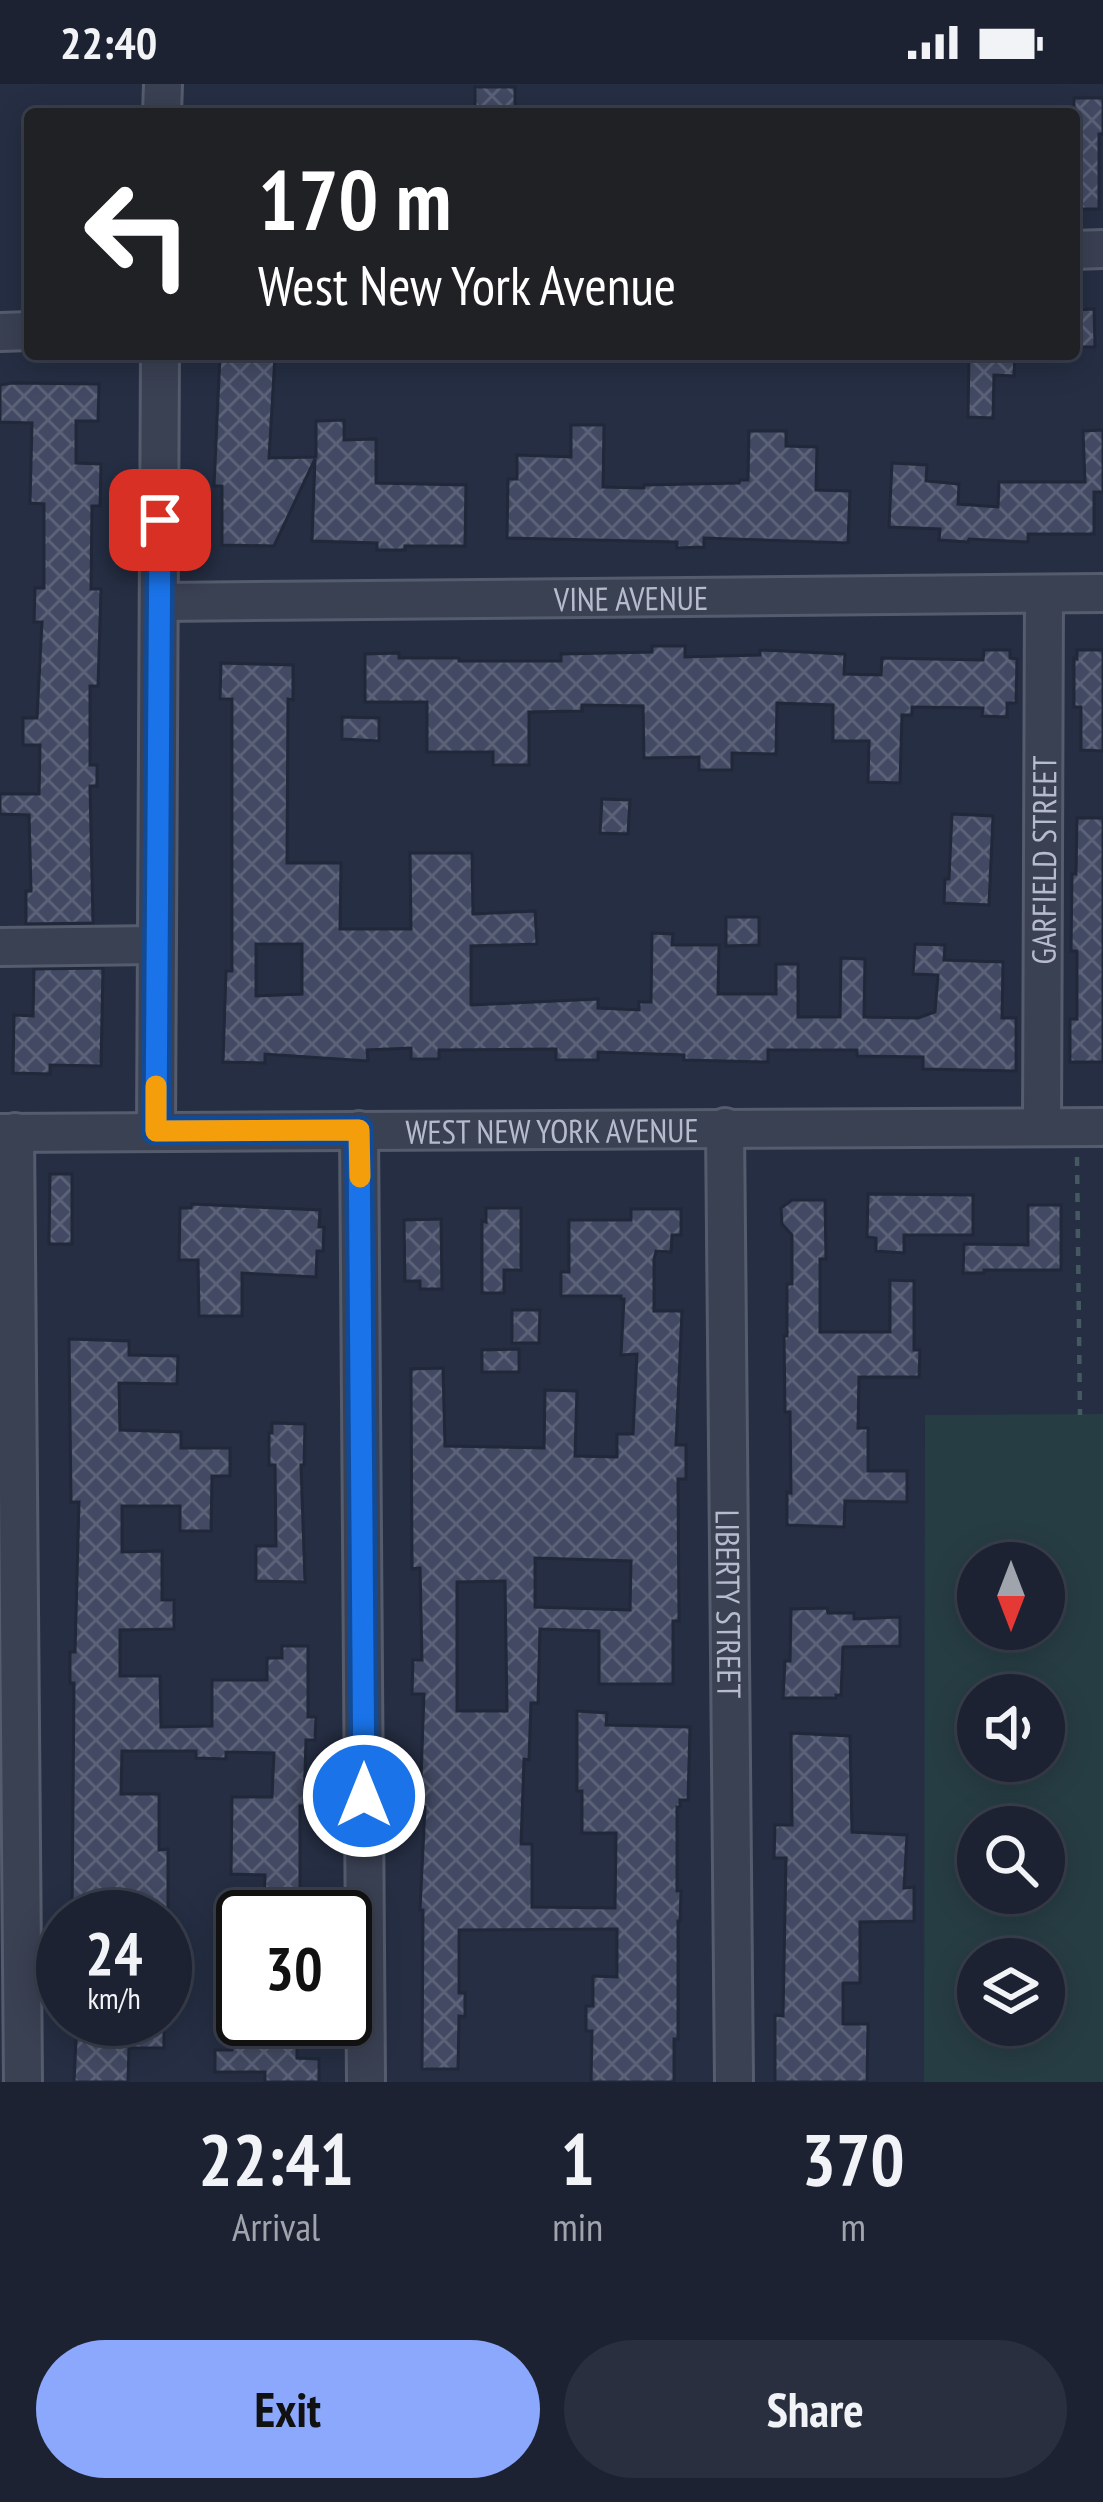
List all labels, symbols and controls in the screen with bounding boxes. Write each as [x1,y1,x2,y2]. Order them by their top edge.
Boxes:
text: 22:40 [60,13,157,71]
text: 170 m [258,144,451,253]
icon: left [60,156,216,312]
text: West New York Avenue [258,250,676,320]
pin [109,469,211,571]
icon: arrive [127,487,193,553]
street label: VINE AVENUE [553,575,708,620]
street label: GARFIELD STREET [1021,755,1065,965]
street label: WEST NEW YORK AVENUE [405,1108,699,1152]
street label: LIBERTY STREET [707,1509,752,1699]
north arrow [957,1542,1065,1650]
map controls [957,1542,1065,2046]
button: sound [957,1674,1065,1782]
position arrow [301,1733,427,1859]
button: search [957,1806,1065,1914]
speed limit sign: 30 [216,1890,372,2046]
text: 24 [85,1914,143,1992]
button: layers [957,1938,1065,2046]
text: km/h [87,1978,141,2017]
text: 22:41 [198,2112,354,2205]
text: 1 [561,2112,595,2205]
text: 370 [801,2112,905,2205]
text: Arrival [232,2201,320,2252]
text: min [552,2201,603,2252]
text: m [840,2201,866,2252]
button: Exit [36,2340,540,2478]
button: Share [564,2340,1067,2478]

